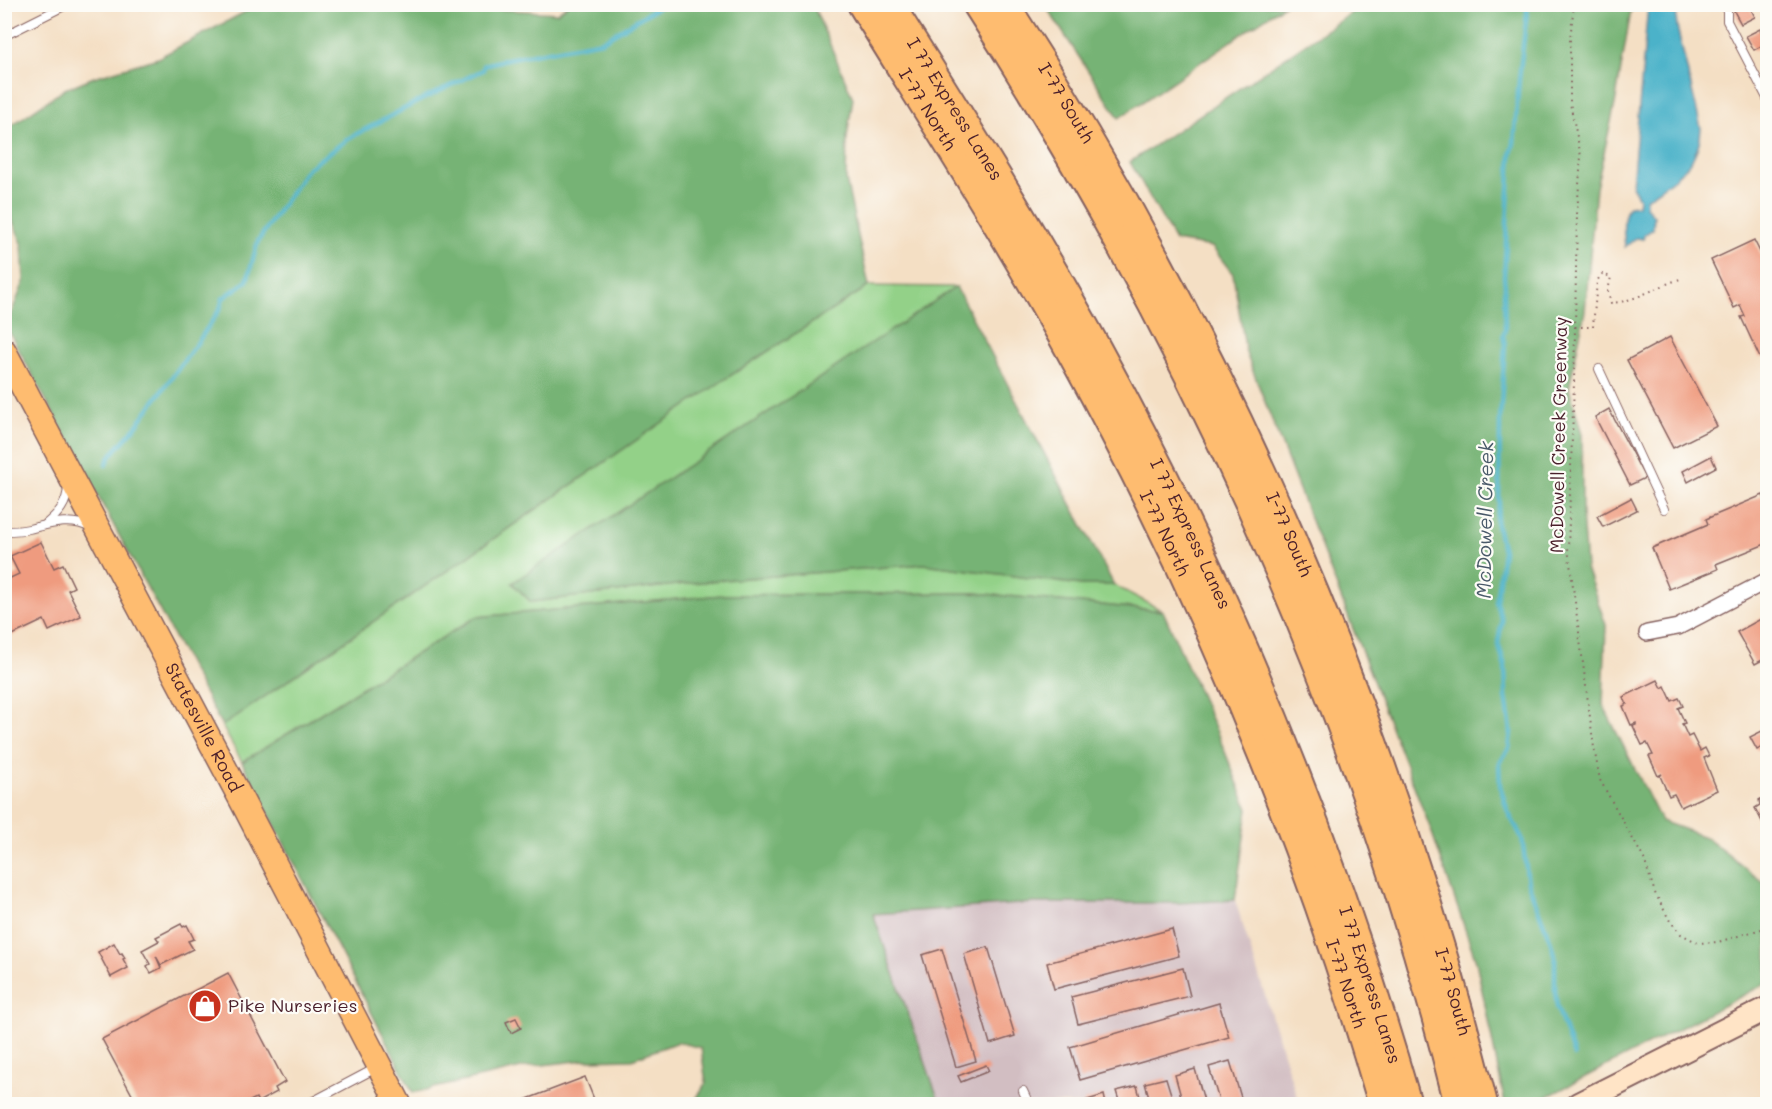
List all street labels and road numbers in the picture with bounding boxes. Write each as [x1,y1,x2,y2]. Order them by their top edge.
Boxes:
street label: I 77 Express Lanes [902,33,1009,185]
street label: I-77 South [1033,58,1101,147]
street label: I-77 North [894,63,963,154]
street label: McDowell Creek Greenway [1544,317,1572,553]
street label: I 77 Express Lanes [1145,454,1237,613]
street label: I-77 North [1135,486,1196,580]
street label: I-77 South [1261,488,1319,580]
street label: Statesville Road [160,658,248,796]
street label: I 77 Express Lanes [1334,903,1407,1066]
street label: I-77 North [1321,936,1372,1031]
street label: I-77 South [1430,945,1478,1038]

